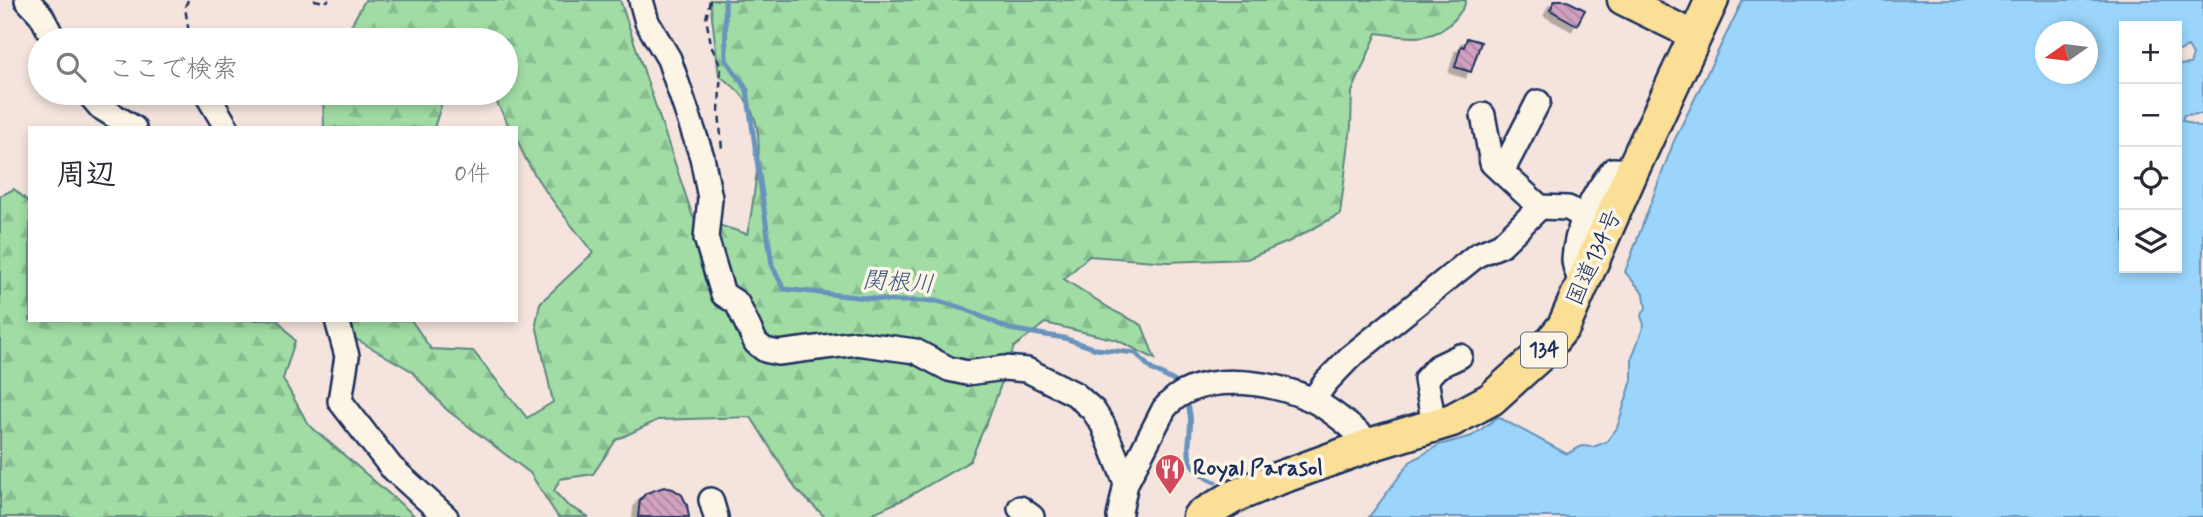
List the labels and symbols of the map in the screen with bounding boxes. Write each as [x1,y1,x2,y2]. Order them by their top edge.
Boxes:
north arrow [2035,21,2098,84]
street label: 国道134号 [1560,205,1630,311]
water label: 関根川 [861,265,935,301]
road number: 134 [1521,332,1567,368]
restaurant icon: Royal Parasol [1153,452,1187,496]
place label: Royal Parasol [1193,454,1323,484]

